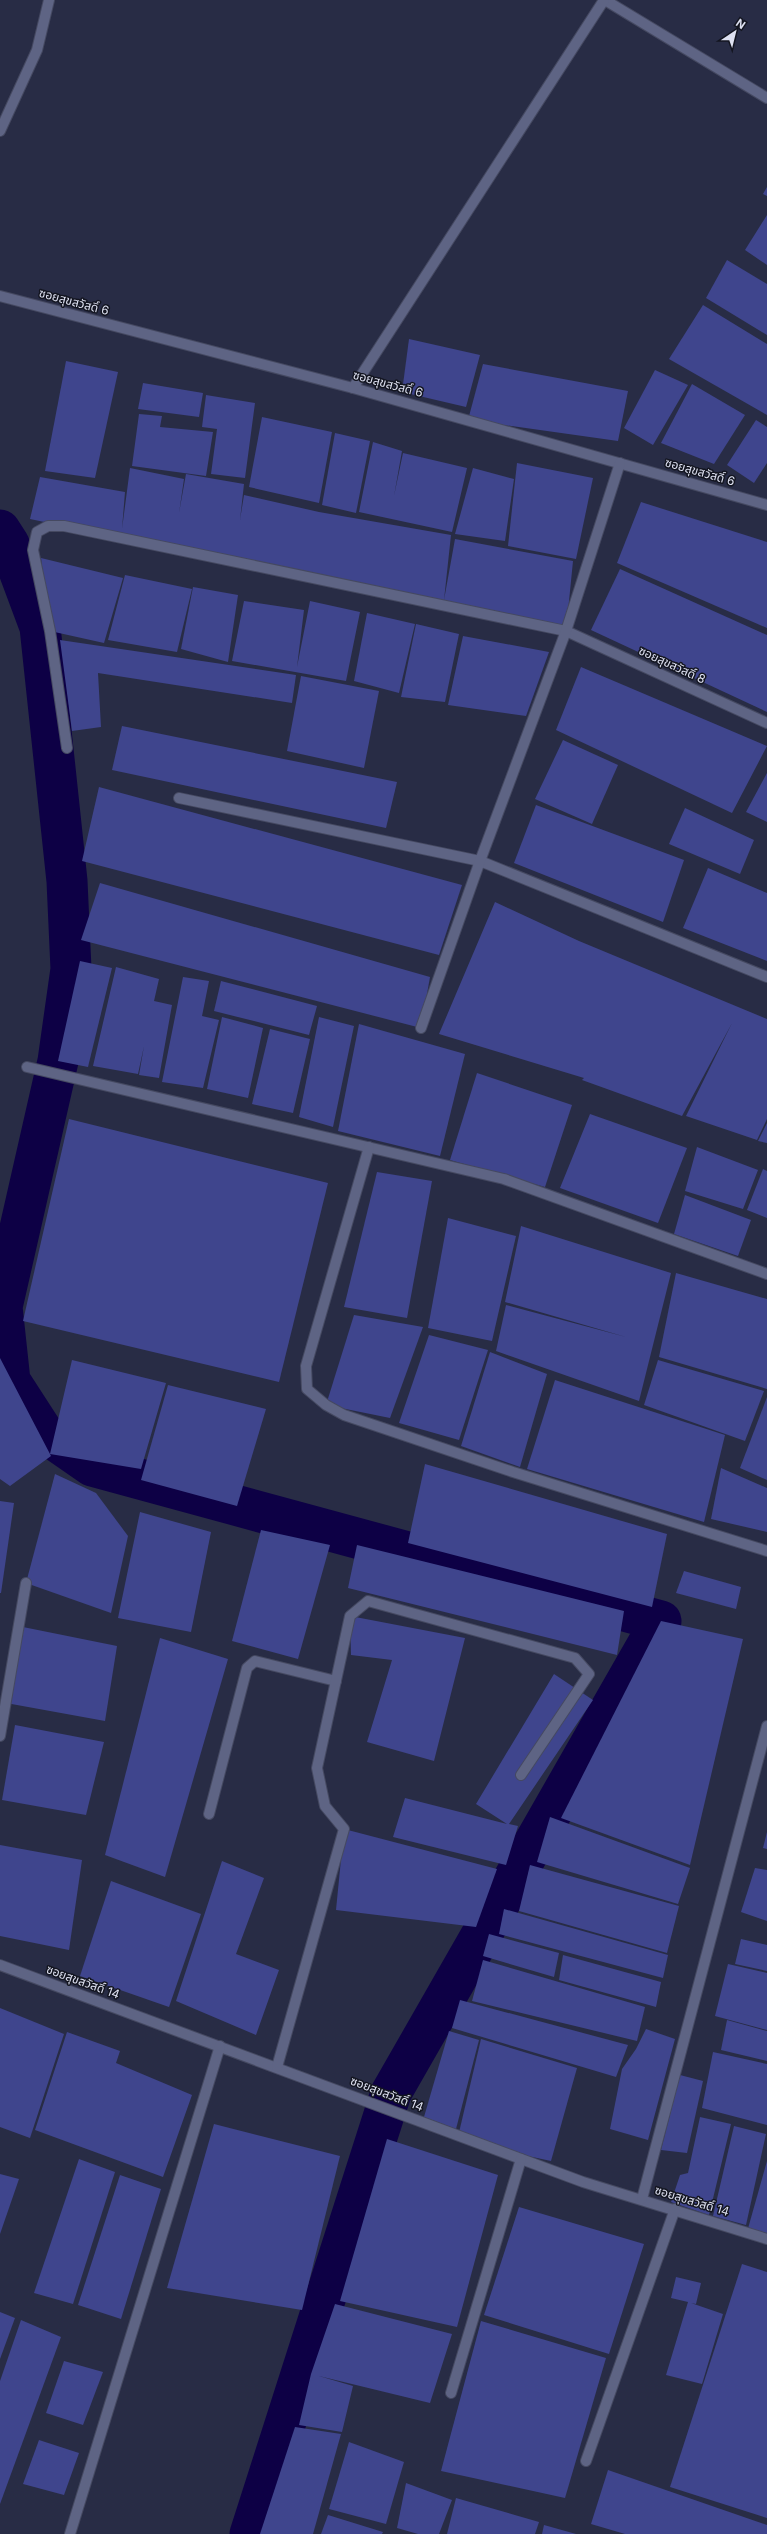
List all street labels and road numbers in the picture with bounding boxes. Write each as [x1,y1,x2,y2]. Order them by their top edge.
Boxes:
street label: ซอยสุขสวัสดิ์ 6 [37,285,111,318]
street label: ซอยสุขสวัสดิ์ 6 [351,367,425,400]
street label: ซอยสุขสวัสดิ์ 6 [663,454,737,489]
street label: ซอยสุขสวัสดิ์ 8 [636,643,708,687]
street label: ซอยสุขสวัสดิ์ 14 [44,1961,122,2002]
street label: ซอยสุขสวัสดิ์ 14 [348,2073,426,2114]
street label: ซอยสุขสวัสดิ์ 14 [653,2182,731,2219]

